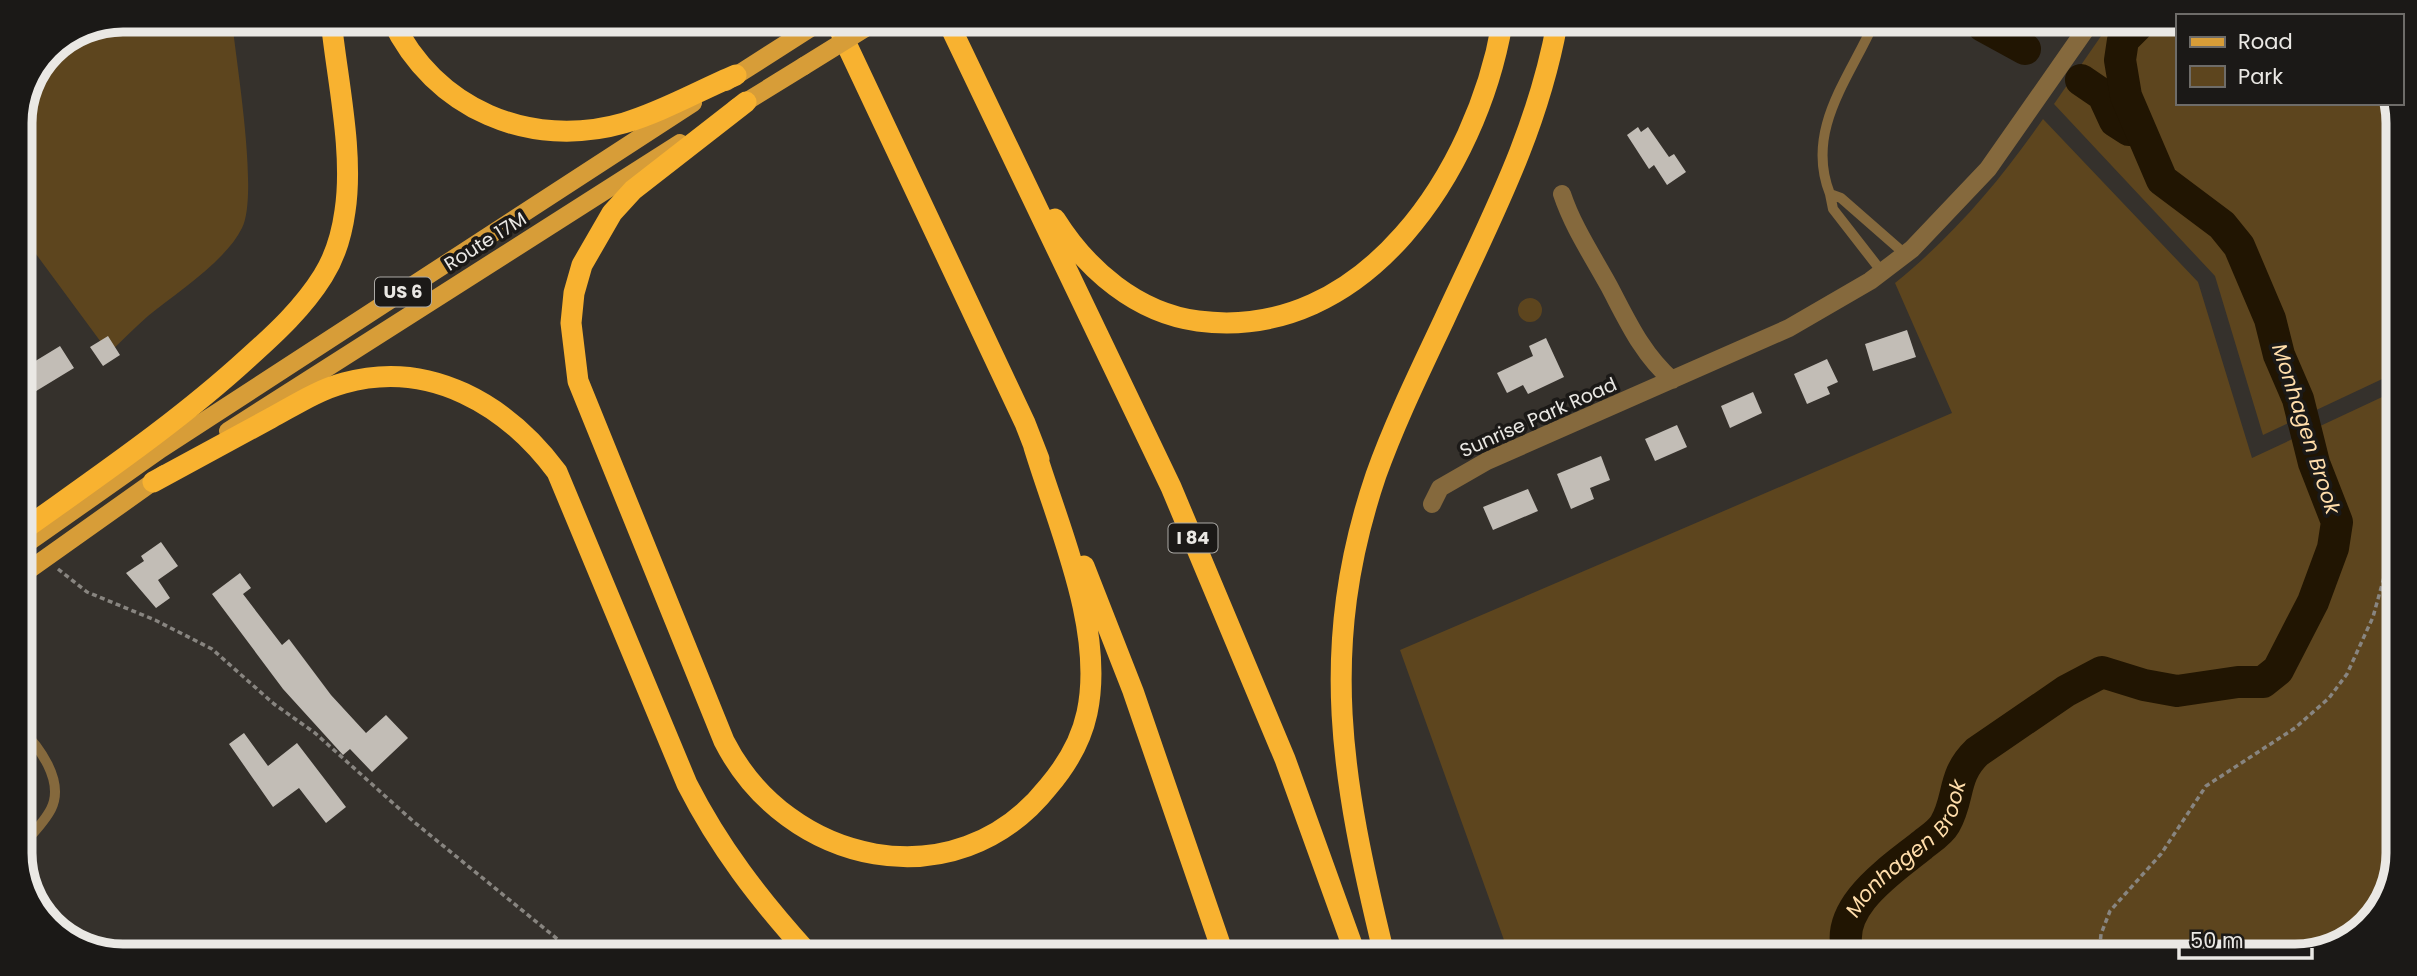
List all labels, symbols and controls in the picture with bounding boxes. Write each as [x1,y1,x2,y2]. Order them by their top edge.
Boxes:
legend [2176,14,2403,105]
text: Road [2238,27,2293,56]
text: Park [2238,62,2283,91]
street label: Route 17M [439,205,532,277]
road number: US 6 [375,278,431,306]
water label: Monhagen Brook [2265,340,2348,519]
street label: Sunrise Park Road [1455,371,1621,464]
road number: I 84 [1168,524,1218,552]
water label: Monhagen Brook [1838,775,1973,922]
scale bar [2179,916,2312,960]
text: 50 m [2190,926,2244,955]

